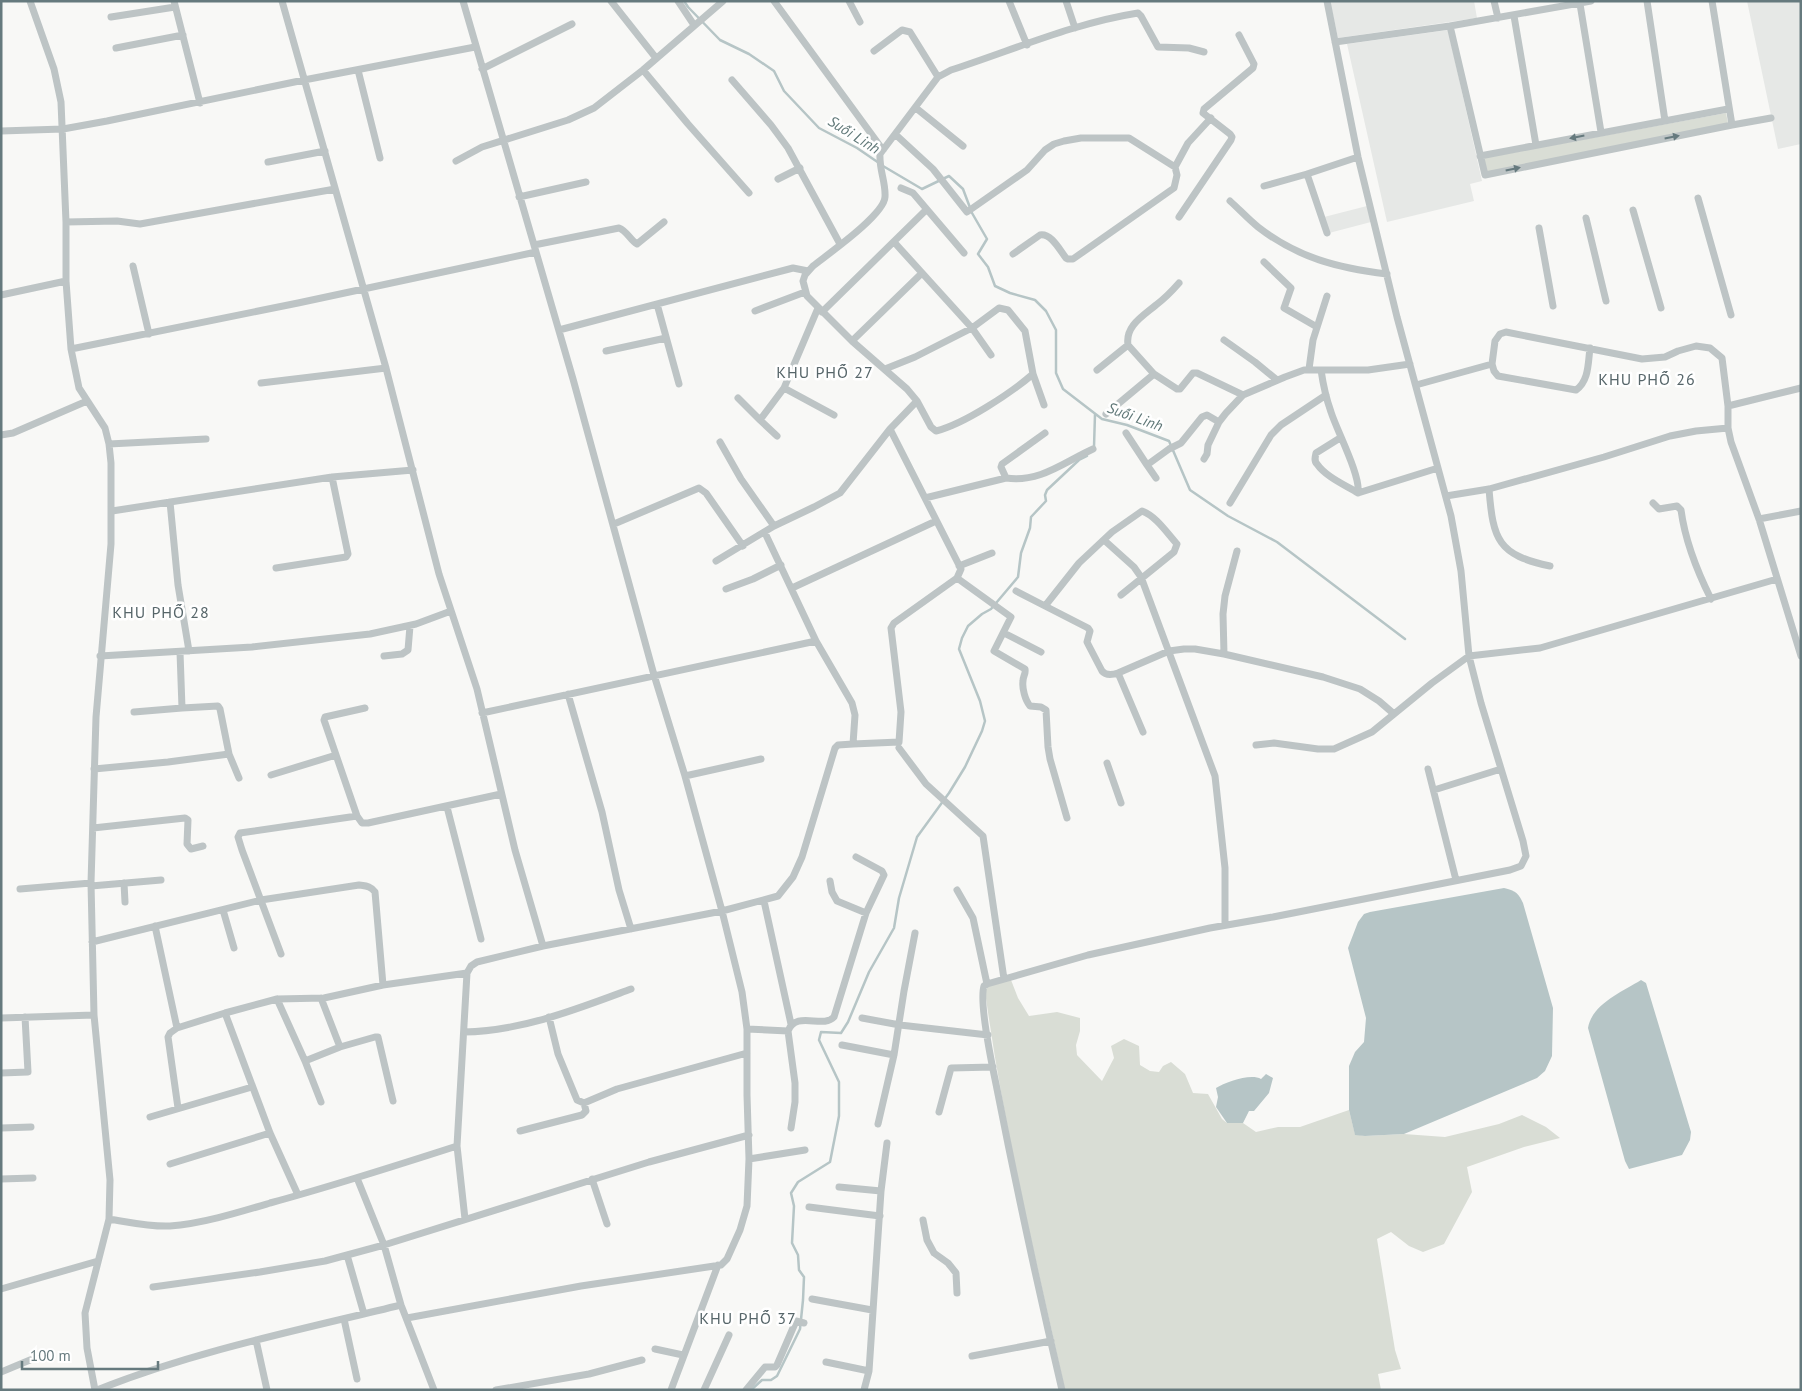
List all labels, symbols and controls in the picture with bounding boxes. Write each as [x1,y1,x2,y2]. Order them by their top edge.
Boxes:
water label: Suối Linh [825,111,884,158]
one-way arrow [1665,132,1681,140]
one-way arrow [1569,133,1585,141]
one-way arrow [1506,165,1522,173]
district label: KHU PHỐ 27 [776,362,874,382]
district label: KHU PHỐ 26 [1598,369,1696,389]
water label: Suối Linh [1105,398,1166,435]
district label: KHU PHỐ 28 [112,602,210,622]
district label: KHU PHỐ 37 [699,1308,797,1328]
scale bar [22,1338,159,1370]
text: 100 m [30,1346,71,1365]

